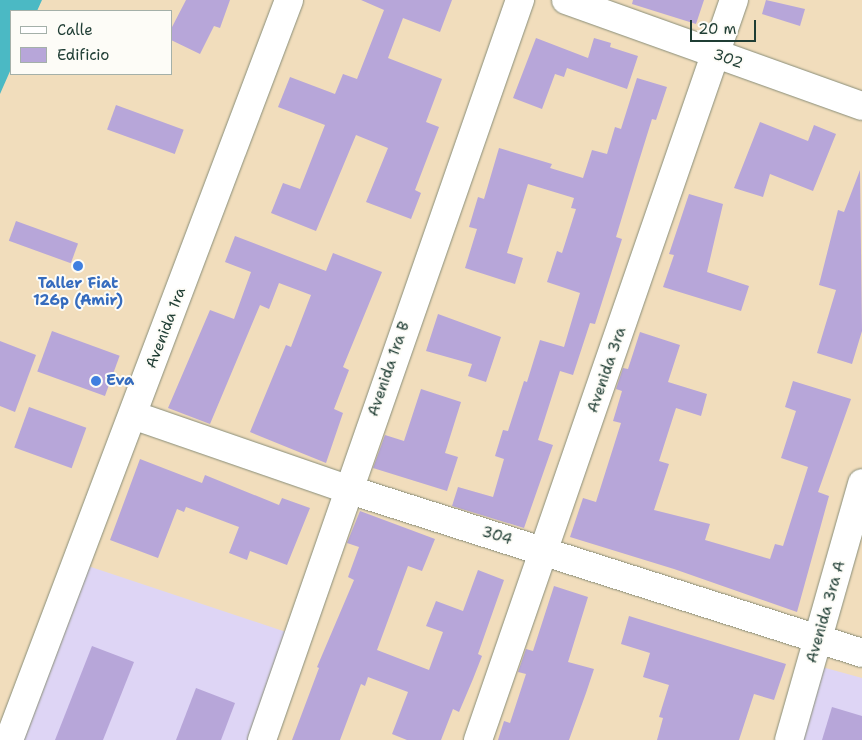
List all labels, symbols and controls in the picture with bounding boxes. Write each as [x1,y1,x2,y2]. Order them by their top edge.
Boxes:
legend [10,10,172,75]
scale bar [692,10,758,42]
text: 20 m [698,19,737,39]
text: Calle [57,20,93,40]
text: Edificio [57,45,109,65]
street label: 302 [711,45,745,73]
marker: Taller Fiat 126p (Amir) [72,260,84,272]
place label: Taller Fiat 126p (Amir) [33,274,123,309]
street label: Avenida 1ra [142,285,190,371]
street label: Avenida 1ra B [364,319,414,419]
street label: Avenida 3ra [584,325,630,415]
place label: Eva [106,372,134,390]
marker: Eva [90,375,102,387]
street label: 304 [480,523,514,549]
street label: Avenida 3ra A [803,559,849,665]

